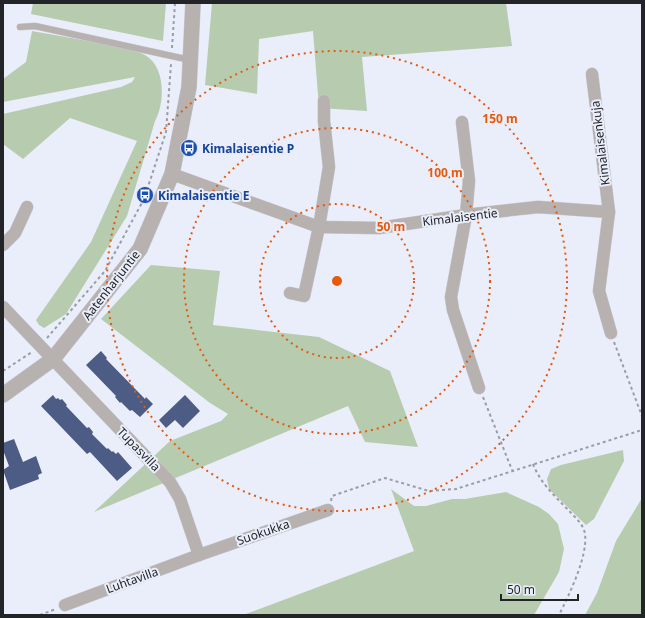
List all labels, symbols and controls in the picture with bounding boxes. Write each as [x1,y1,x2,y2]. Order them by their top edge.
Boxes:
street label: Kimalaisenkuja [586,100,614,186]
text: 150 m [482,110,518,127]
bus stop icon: Kimalaisentie P [179,138,199,158]
place label: Kimalaisentie P [202,140,294,157]
text: 100 m [427,164,463,181]
bus stop icon: Kimalaisentie E [135,185,155,205]
place label: Kimalaisentie E [158,187,250,204]
street label: Kimalaisentie [421,204,499,230]
text: 50 m [377,218,405,235]
street label: Aatenharjuntie [78,246,144,323]
centre of rings [330,274,344,288]
street label: Tupasvilla [114,423,164,475]
street label: Suokukka [234,515,292,549]
street label: Luhtavilla [104,563,160,597]
scale bar [501,576,578,602]
text: 50 m [507,581,535,598]

